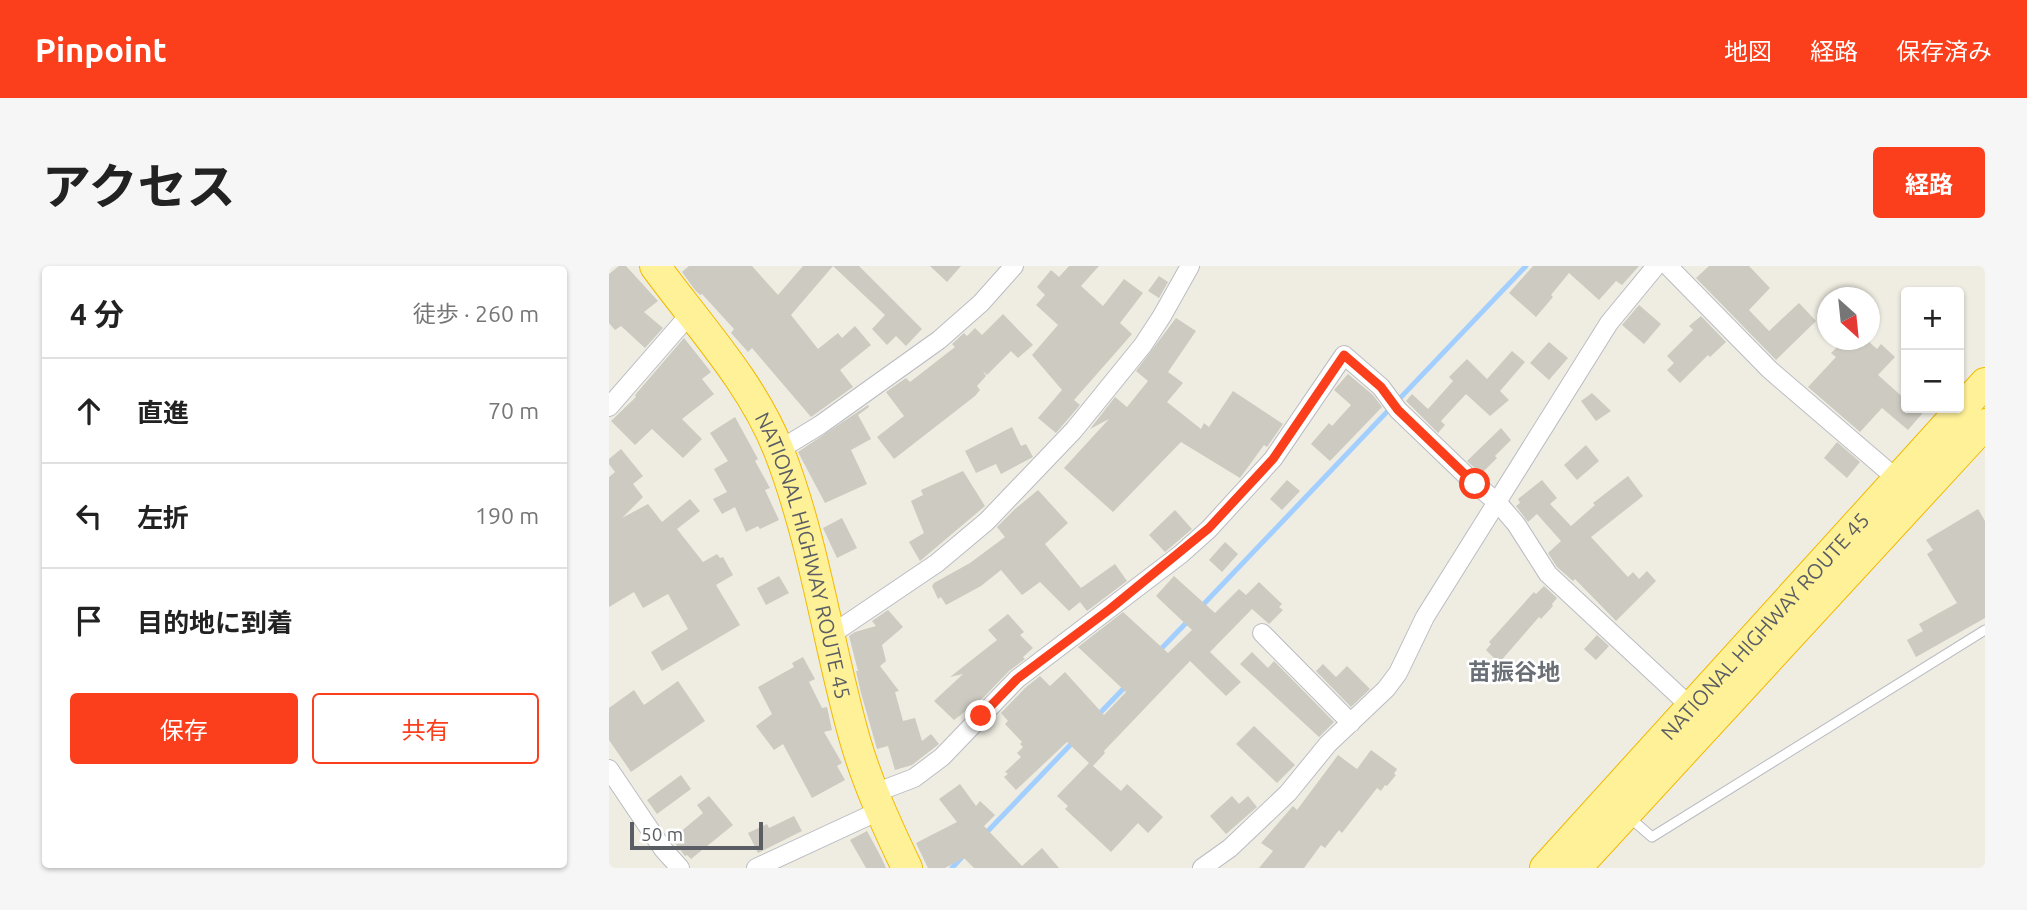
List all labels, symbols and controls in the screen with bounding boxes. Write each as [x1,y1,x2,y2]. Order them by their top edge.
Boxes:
text: Pinpoint [35,31,167,68]
text: 地図 [1724,38,1772,65]
text: 経路 [1810,38,1858,65]
text: 保存済み [1896,38,1992,65]
button: 経路 [1873,147,1985,218]
text: アクセス [42,158,236,213]
north arrow [1817,287,1880,350]
map controls [1901,287,1964,413]
button: + [1901,287,1964,350]
text: 4 分 [70,297,124,331]
text: 徒歩 · 260 m [413,301,539,326]
button: − [1901,350,1964,413]
icon: ahead [70,392,108,430]
text: 直進 [137,398,189,427]
text: 70 m [488,398,539,423]
street label: NATIONAL HIGHWAY ROUTE 45 [751,408,856,702]
route start [1459,468,1490,499]
icon: left [70,497,108,535]
text: 左折 [137,503,189,532]
text: 190 m [475,503,539,528]
street label: NATIONAL HIGHWAY ROUTE 45 [1656,508,1874,744]
icon: arrive [70,602,108,640]
text: 目的地に到着 [137,608,293,637]
district label: 苗振谷地 [1468,659,1560,684]
button: 保存 [70,693,298,764]
button: 共有 [312,693,539,764]
route end [965,700,996,731]
scale bar [630,819,763,851]
text: 50 m [641,823,683,845]

